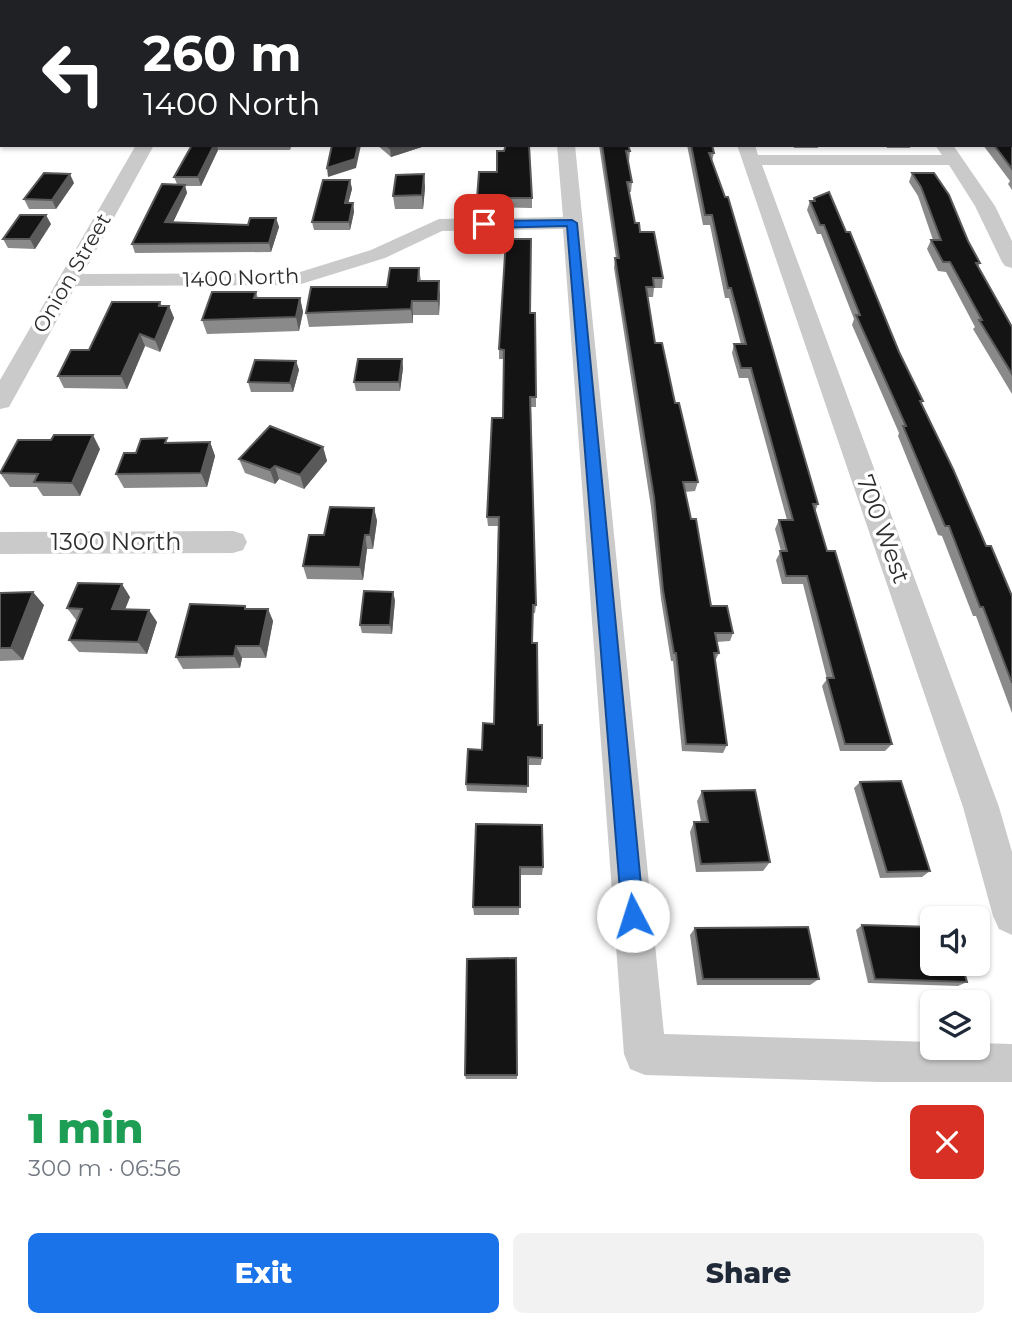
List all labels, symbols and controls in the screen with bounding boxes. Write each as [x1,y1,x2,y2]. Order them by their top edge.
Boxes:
text: 260 m [143,24,302,83]
icon: left [28,28,119,119]
text: 1400 North [143,84,320,123]
pin [454,194,514,254]
icon: arrive [465,205,503,243]
street label: Onion Street [27,209,116,337]
street label: 1400 North [182,263,300,292]
street label: 700 West [851,471,917,587]
street label: 1300 North [51,527,181,556]
position arrow [596,879,670,953]
map controls [920,906,990,1060]
button: sound [920,906,990,976]
button: layers [920,990,990,1060]
text: 1 min [28,1102,144,1154]
button: close [910,1105,984,1179]
text: 300 m · 06:56 [28,1154,181,1182]
button: Exit [28,1233,499,1313]
button: Share [513,1233,984,1313]

